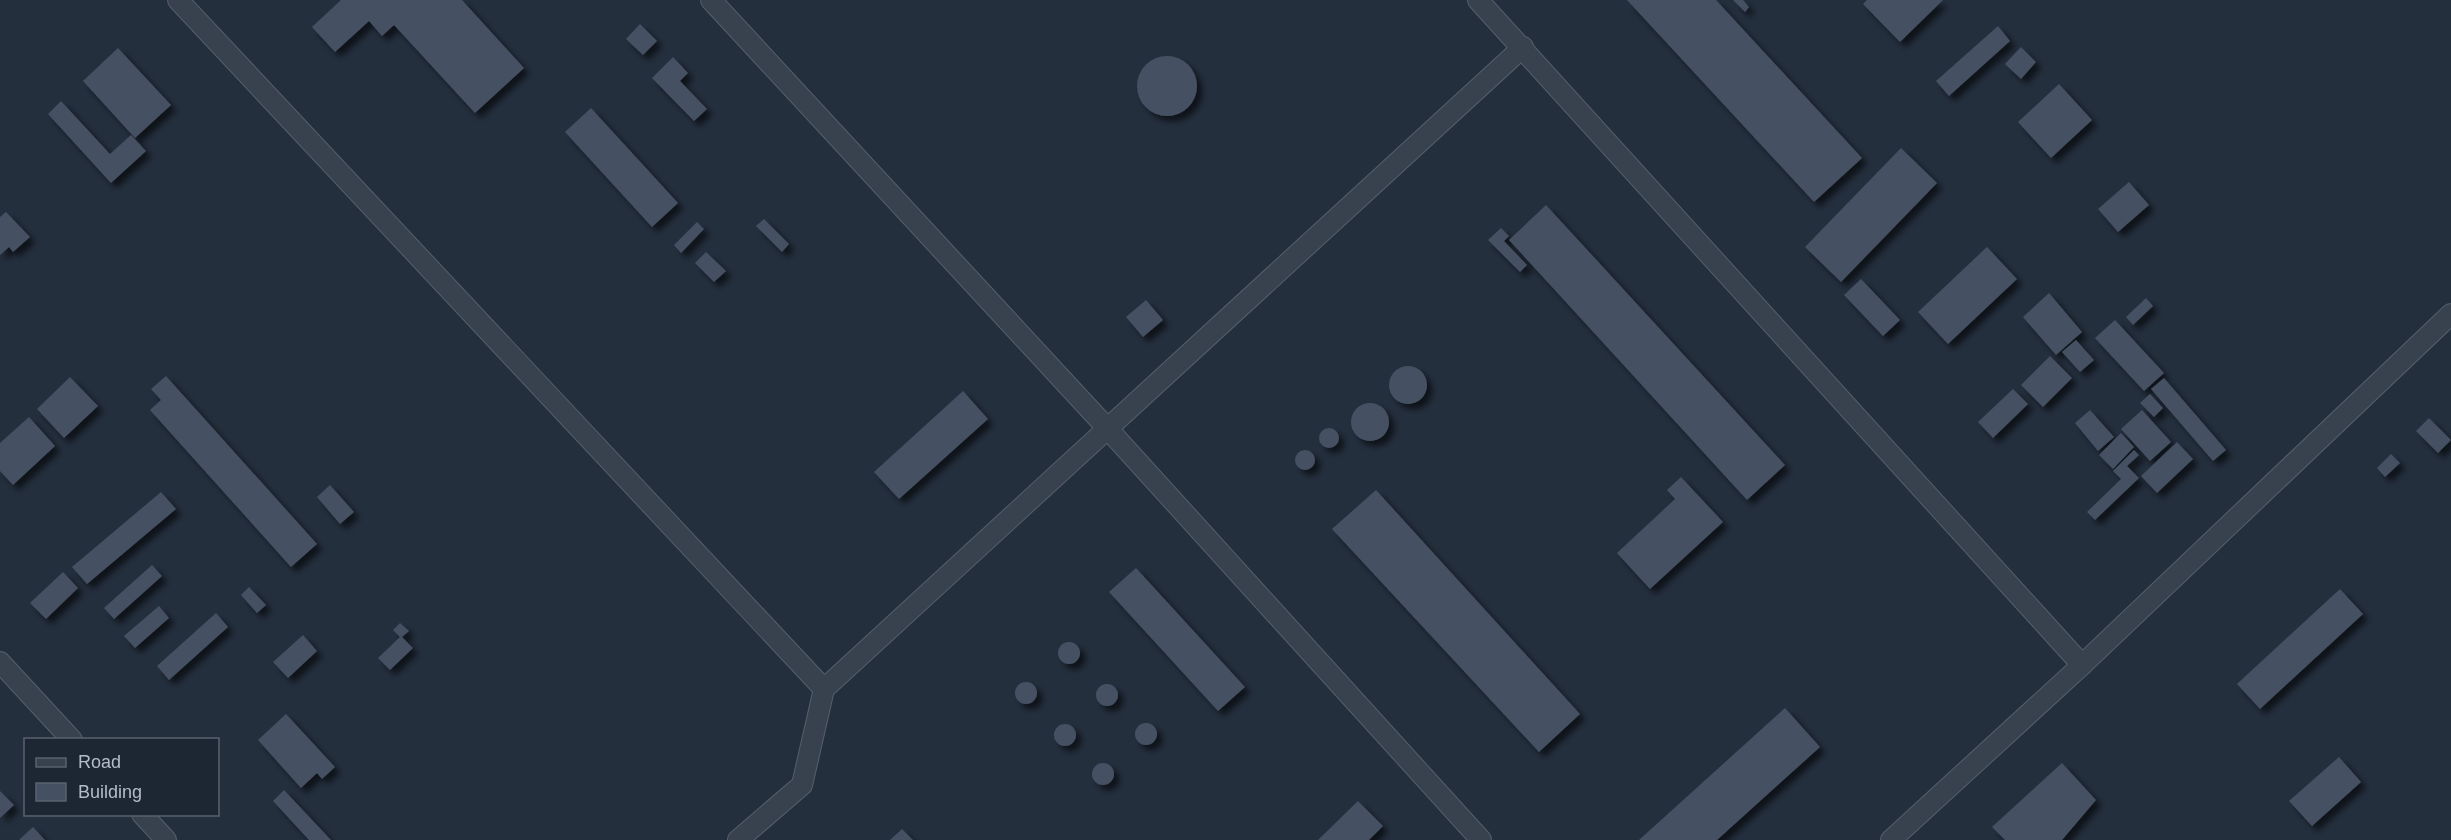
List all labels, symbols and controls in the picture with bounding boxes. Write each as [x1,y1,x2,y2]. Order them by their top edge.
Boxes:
legend [24,738,219,816]
text: Road [78,752,121,772]
text: Building [78,782,142,802]

